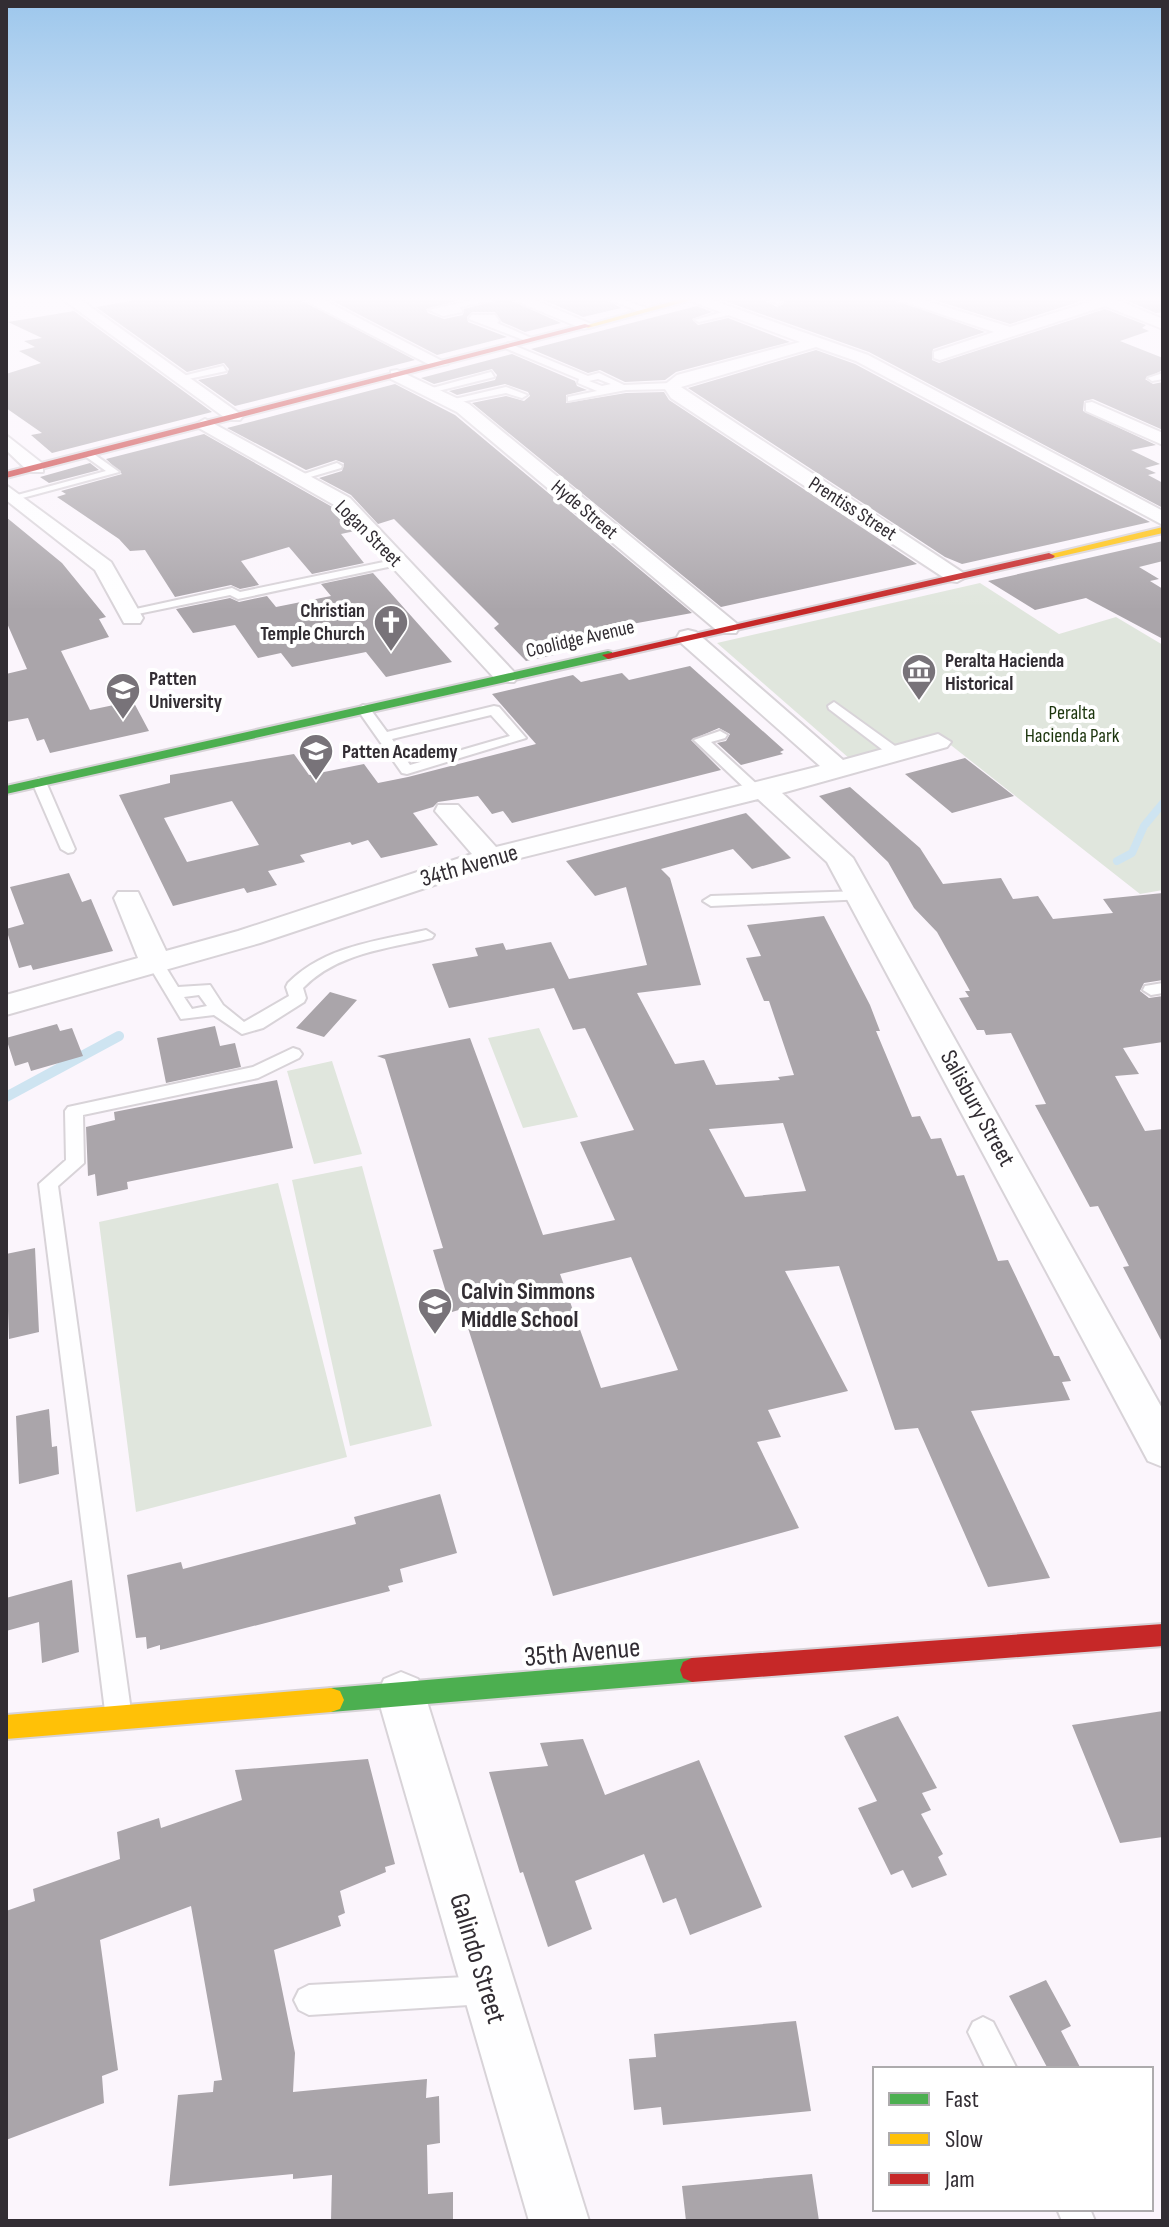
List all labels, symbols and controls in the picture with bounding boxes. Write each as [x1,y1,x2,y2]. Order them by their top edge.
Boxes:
street label: Prentiss Street [804,472,901,546]
street label: Hyde Street [546,475,623,545]
street label: Logan Street [330,495,407,572]
place label: Christian Temple Church [260,599,365,646]
church icon: Christian Temple Church [372,603,410,653]
street label: Coolidge Avenue [524,615,637,663]
place label: Peralta Hacienda Historical [945,649,1064,696]
museum icon: Peralta Hacienda Historical [900,652,938,702]
place label: Patten University [149,667,223,714]
school or university icon: Patten University [104,671,142,721]
park label: Peralta Hacienda Park [1025,701,1120,748]
school or university icon: Patten Academy [297,732,335,782]
place label: Patten Academy [342,740,458,764]
street label: 34th Avenue [417,838,521,893]
street label: Salisbury Street [934,1045,1021,1171]
place label: Calvin Simmons Middle School [461,1277,595,1334]
school or university icon: Calvin Simmons Middle School [416,1286,454,1336]
street label: 35th Avenue [523,1631,642,1674]
street label: Galindo Street [442,1889,513,2028]
legend [873,2067,1153,2211]
text: Fast [945,2085,979,2114]
text: Slow [945,2125,983,2154]
text: Jam [944,2165,975,2194]

